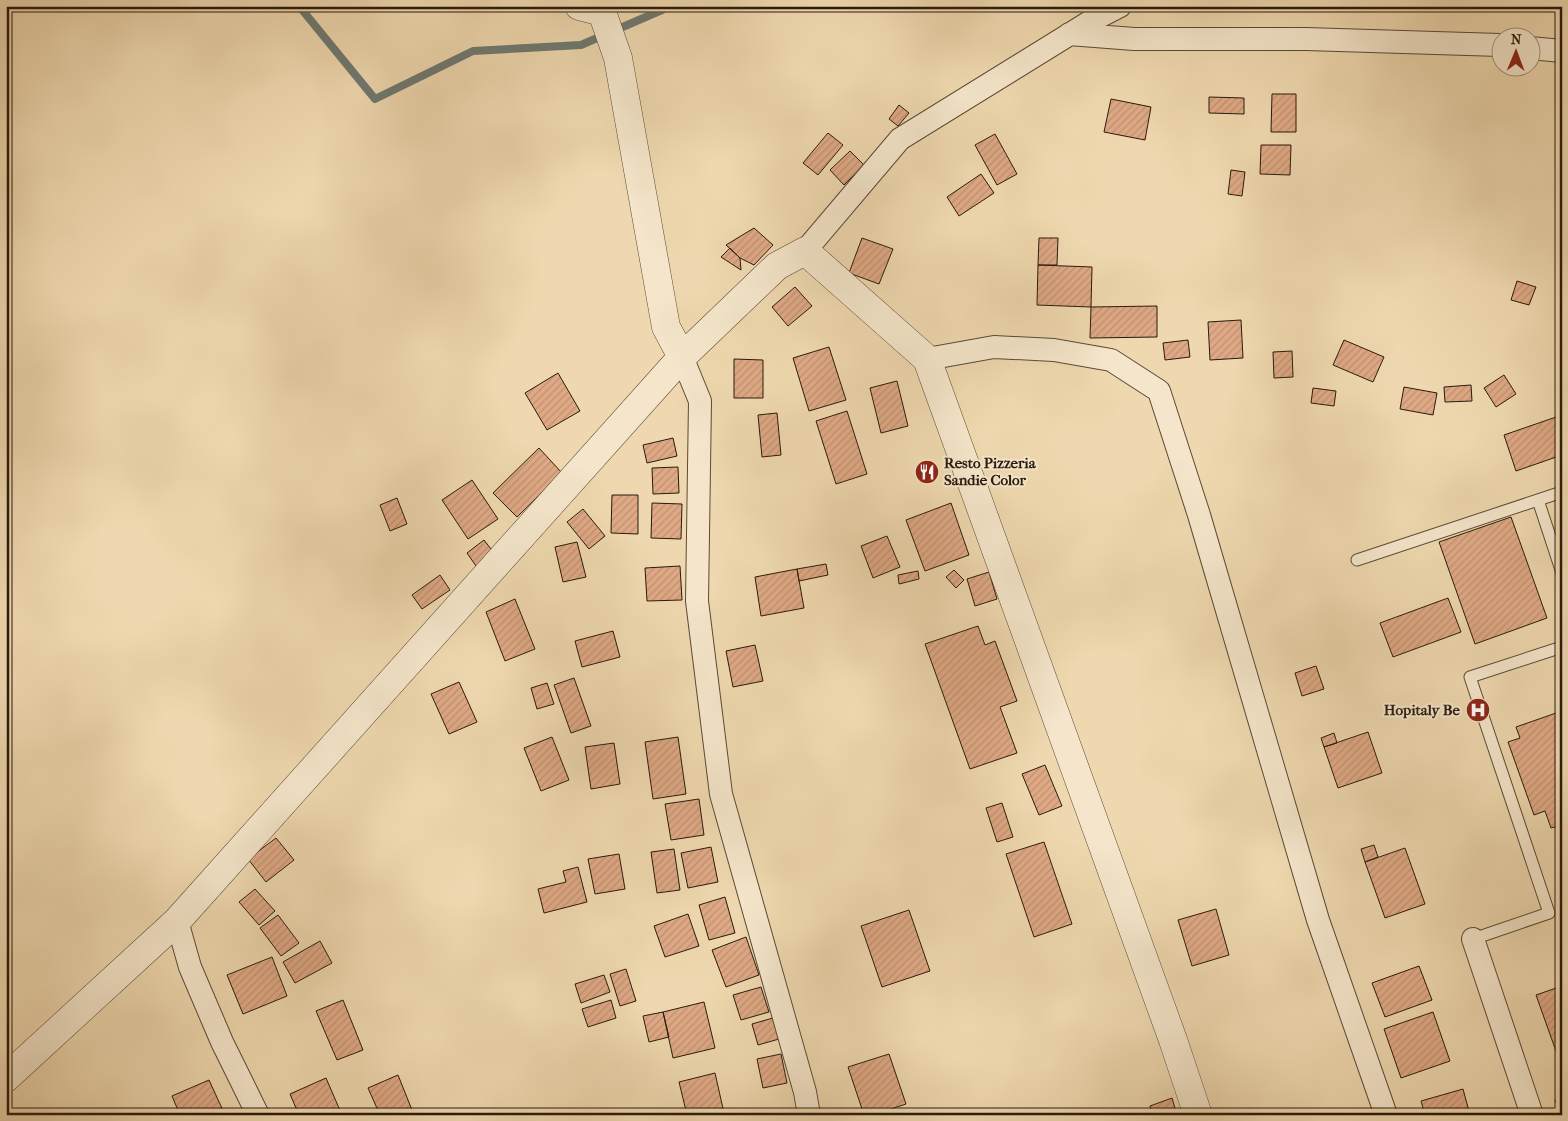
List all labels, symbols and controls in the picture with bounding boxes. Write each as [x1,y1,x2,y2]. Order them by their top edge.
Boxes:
north arrow [1490,28,1540,78]
text: N [1511,31,1522,48]
place label: Resto Pizzeria Sandie Color [944,454,1037,489]
restaurant icon: Resto Pizzeria Sandie Color [914,459,940,485]
hospital icon: Hopitaly Be [1465,697,1491,723]
place label: Hopitaly Be [1384,701,1461,719]

